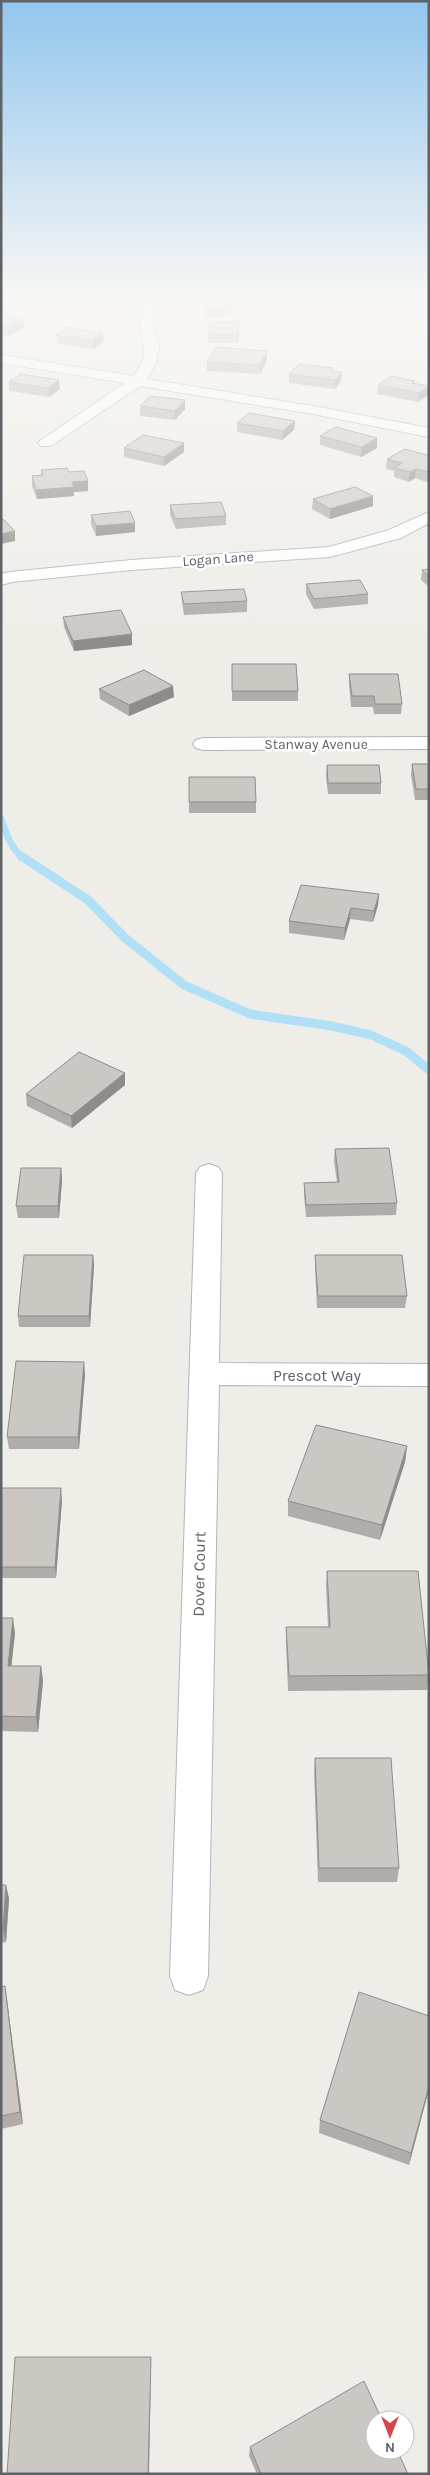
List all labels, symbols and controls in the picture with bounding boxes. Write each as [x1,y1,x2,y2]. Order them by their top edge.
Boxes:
street label: Logan Lane [182,548,254,570]
street label: Stanway Avenue [264,736,368,753]
street label: Prescot Way [273,1366,362,1385]
street label: Dover Court [189,1531,209,1617]
north arrow [365,2410,415,2460]
text: N [385,2439,395,2456]

